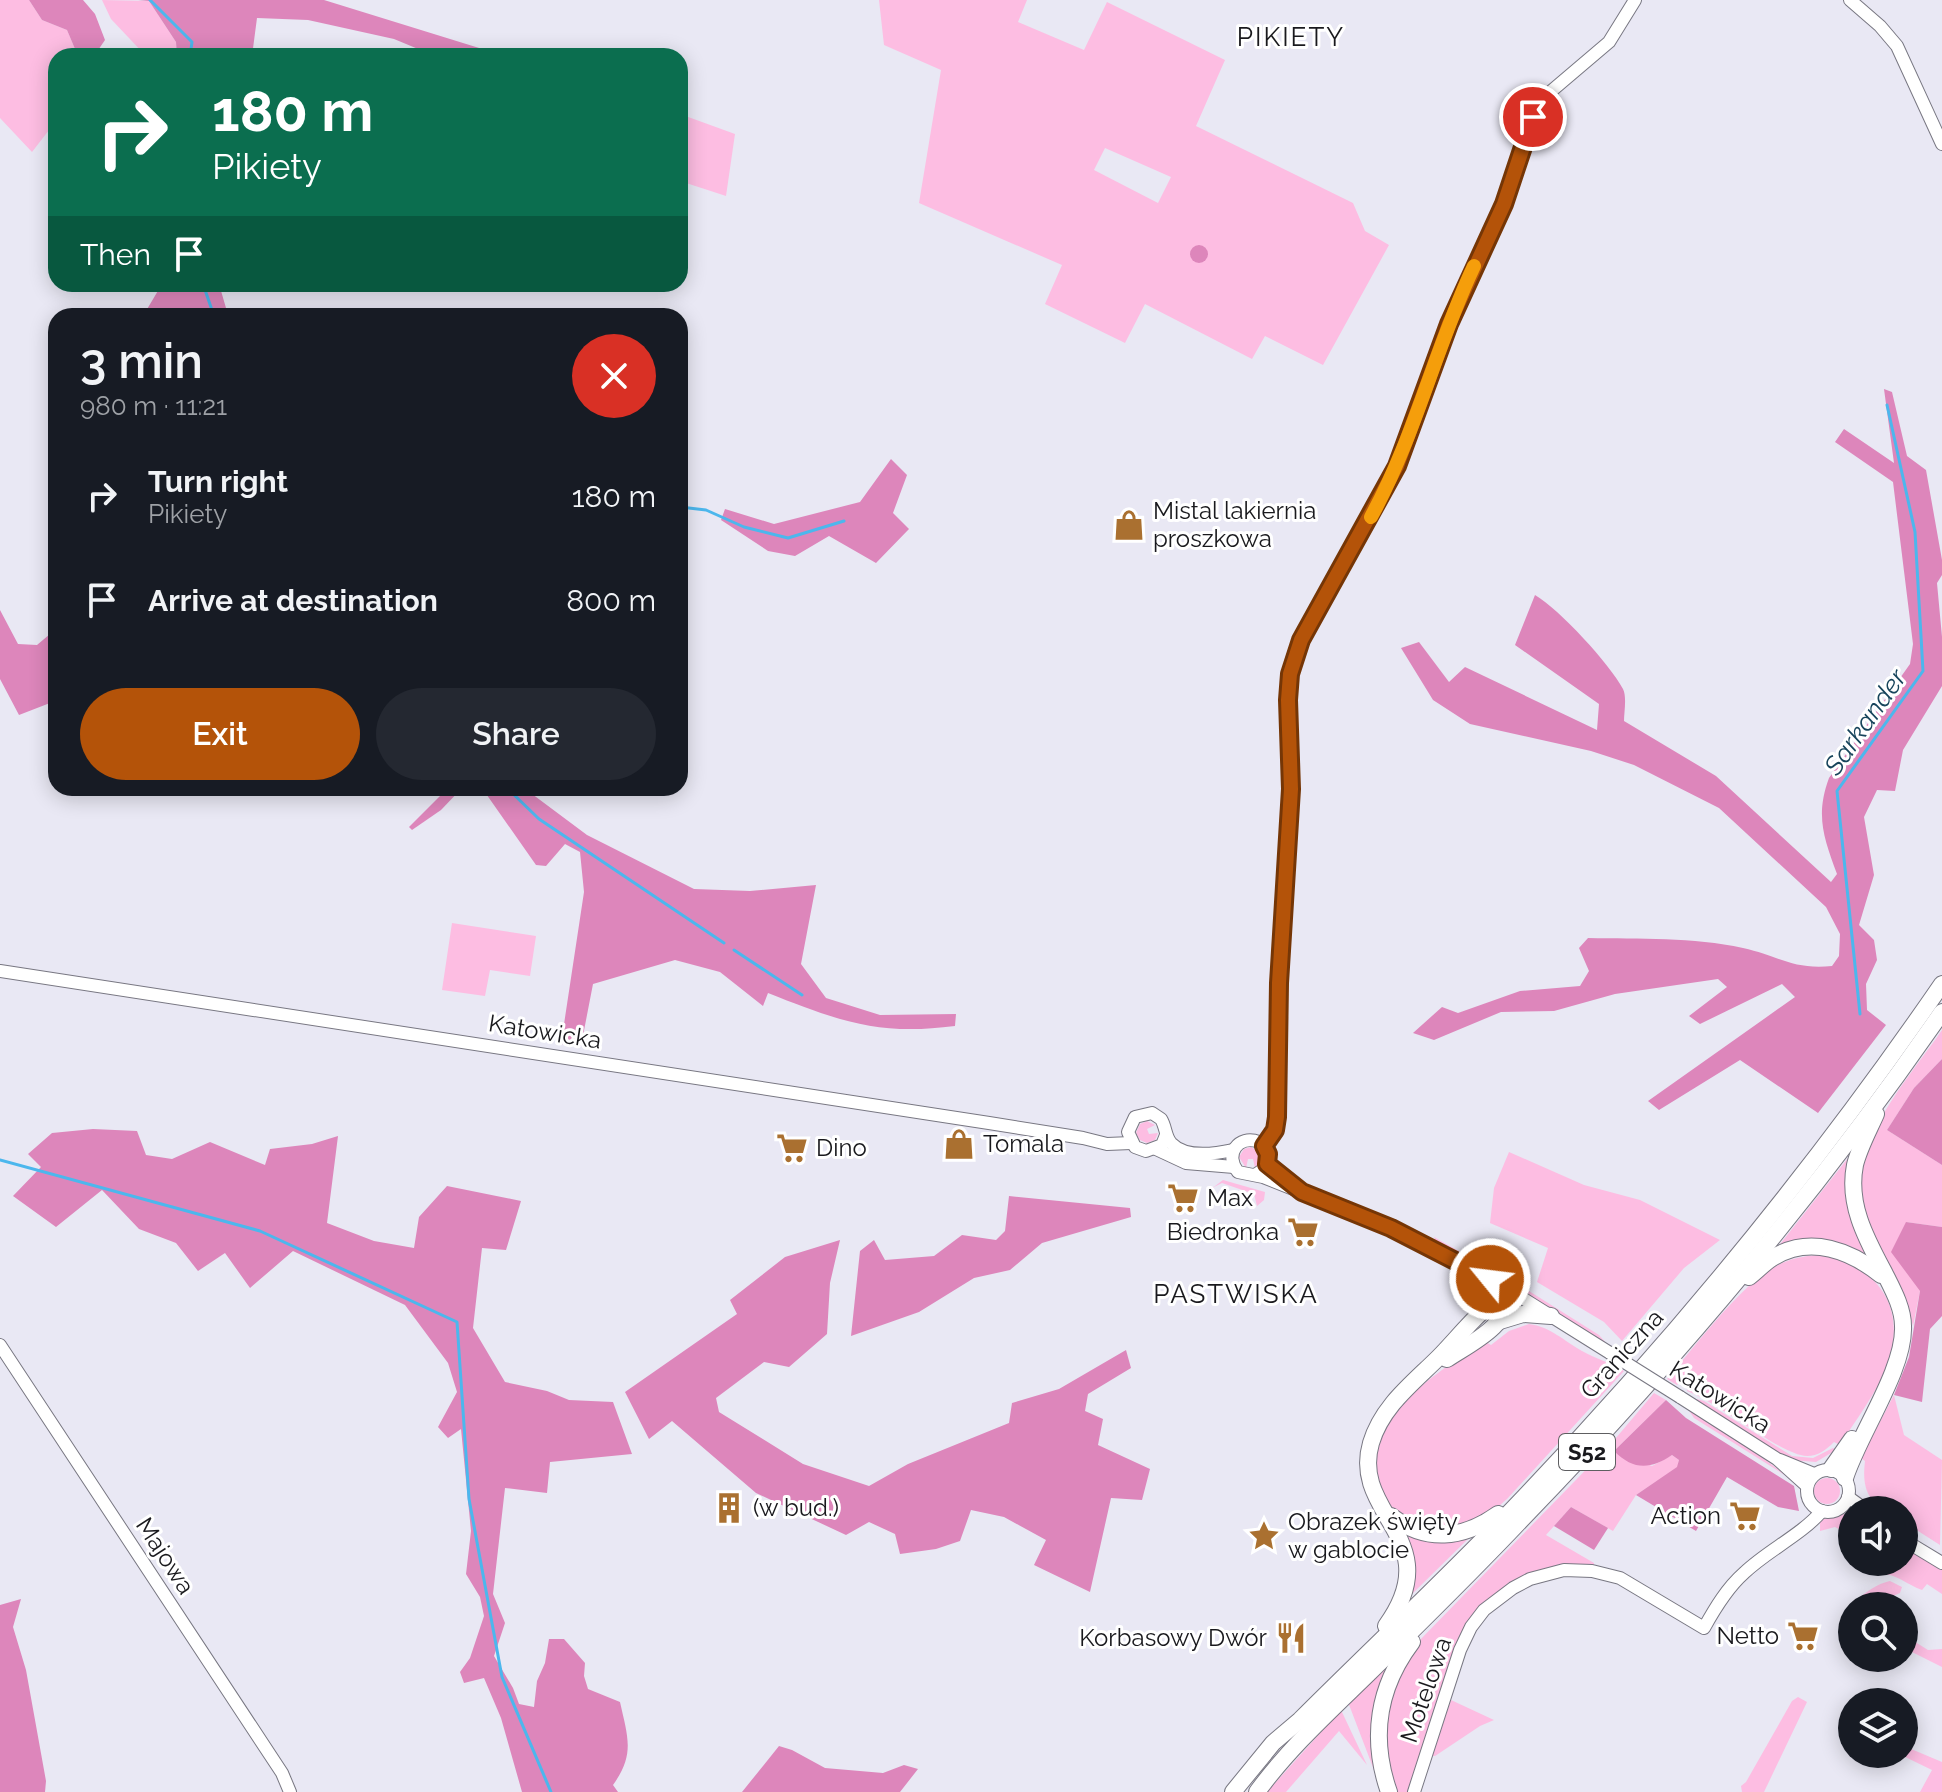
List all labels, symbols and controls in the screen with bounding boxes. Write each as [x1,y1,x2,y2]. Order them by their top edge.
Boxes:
district label: PIKIETY [1237,22,1345,52]
text: 180 m [212,78,373,144]
icon: right [80,80,184,184]
pin [1499,83,1567,151]
icon: arrive [1511,95,1555,139]
text: Pikiety [212,145,322,187]
icon: arrive [167,232,211,276]
text: Then [80,237,151,272]
text: 3 min [80,333,203,389]
button: close [572,334,656,418]
text: 980 m · 11:21 [80,391,227,421]
text: Turn right [148,464,288,499]
icon: right [80,474,124,518]
text: 180 m [572,479,656,514]
place label: Mistal lakiernia proszkowa [1153,496,1316,553]
text: Pikiety [148,499,227,529]
shop icon: Mistal lakiernia proszkowa [1112,508,1146,542]
icon: arrive [80,578,124,622]
text: Arrive at destination [148,583,438,618]
text: 800 m [566,583,656,618]
water label: Sarkander [1817,663,1913,781]
button: Exit [80,688,360,780]
button: Share [376,688,656,780]
street label: Katowicka [487,1008,604,1055]
shop icon: Tomala [942,1127,976,1161]
place label: Tomala [983,1129,1064,1158]
supermarket icon: Dino [775,1131,809,1165]
place label: Dino [816,1133,867,1162]
supermarket icon: Max [1166,1181,1200,1215]
place label: Max [1207,1183,1253,1212]
supermarket icon: Biedronka [1286,1215,1320,1249]
place label: Biedronka [1167,1217,1279,1246]
position arrow [1448,1237,1532,1321]
district label: PASTWISKA [1153,1279,1319,1309]
street label: Graniczna [1574,1303,1669,1404]
street label: Katowicka [1664,1354,1776,1439]
road number: S52 [1559,1434,1615,1470]
building icon: (w bud.) [712,1491,746,1525]
place label: (w bud.) [753,1493,839,1522]
map controls [1838,1496,1918,1768]
button: sound [1838,1496,1918,1576]
supermarket icon: Action [1728,1499,1762,1533]
place label: Action [1650,1501,1721,1530]
place label: Obrazek święty w gablocie [1288,1507,1458,1564]
street label: Majowa [130,1512,201,1599]
place icon: Obrazek święty w gablocie [1247,1519,1281,1553]
button: search [1838,1592,1918,1672]
supermarket icon: Netto [1786,1619,1820,1653]
restaurant icon: Korbasowy Dwór [1274,1621,1308,1655]
place label: Netto [1717,1621,1779,1650]
place label: Korbasowy Dwór [1079,1623,1268,1652]
street label: Motelowa [1394,1633,1457,1746]
button: layers [1838,1688,1918,1768]

